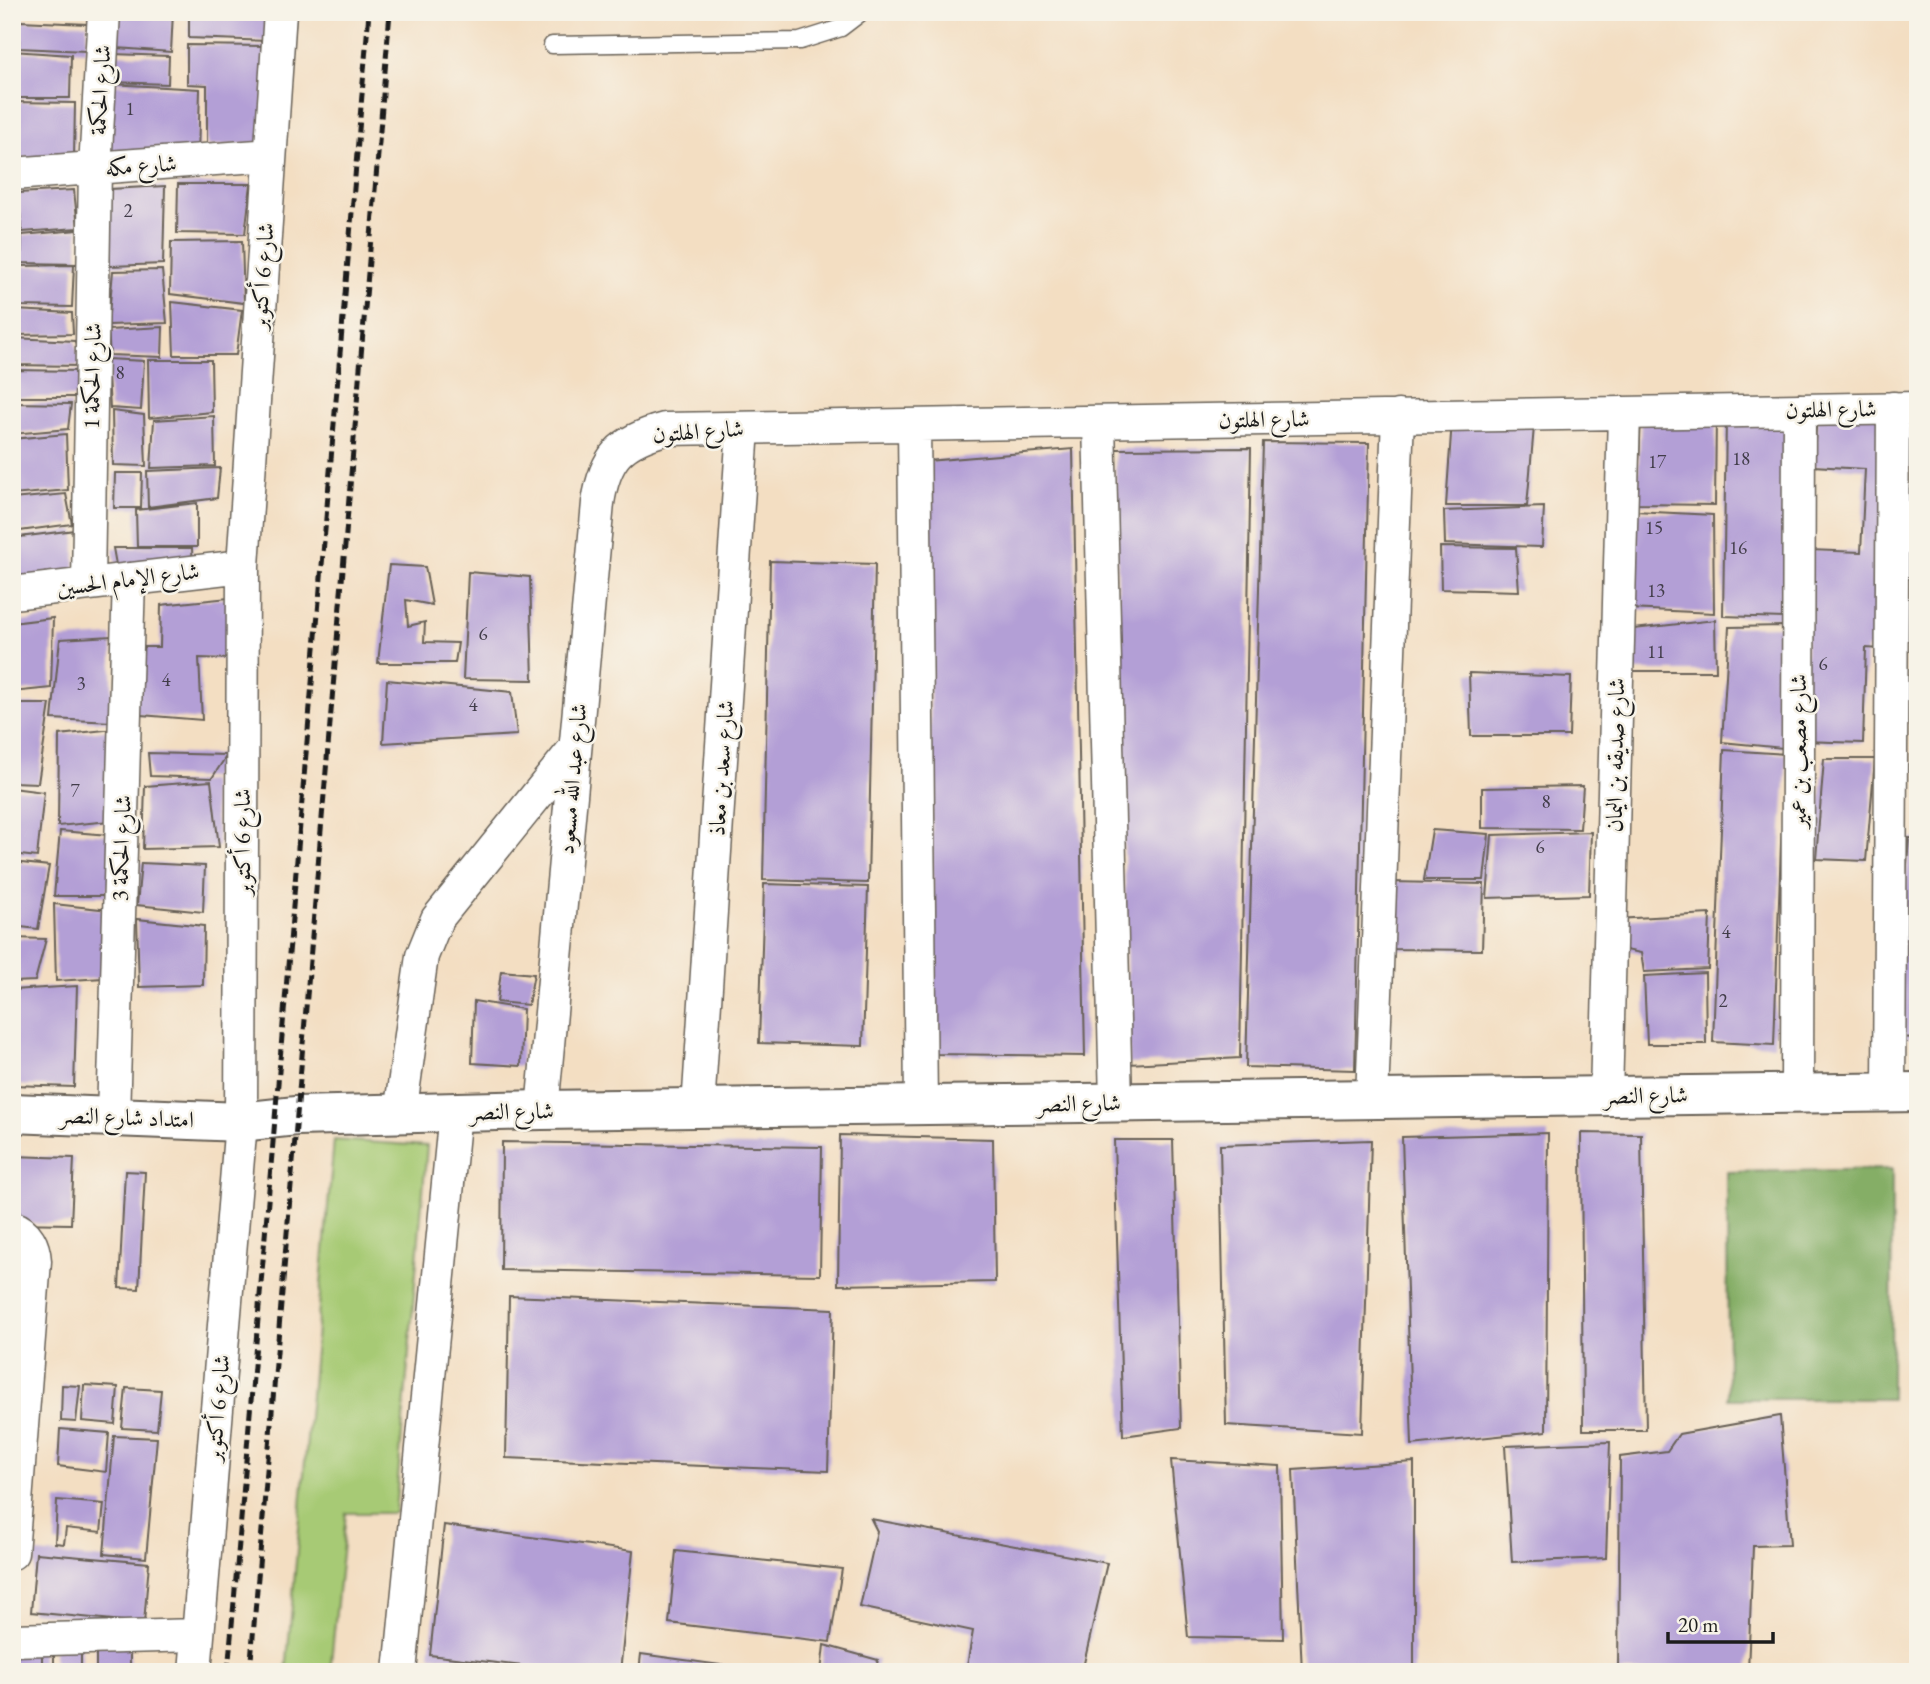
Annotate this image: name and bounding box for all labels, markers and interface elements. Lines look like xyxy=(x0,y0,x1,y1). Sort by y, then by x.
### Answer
street label: شارع الحكمة xyxy=(83,44,122,136)
house number: 1 xyxy=(125,96,135,121)
street label: شارع مكه xyxy=(104,148,178,187)
house number: 2 xyxy=(123,198,133,223)
street label: شارع 6 أكتوبر xyxy=(242,221,286,333)
street label: شارع الحكمة 1 xyxy=(76,323,113,430)
house number: 8 xyxy=(115,360,125,385)
street label: شارع الهلتون xyxy=(1785,393,1877,430)
street label: شارع الهلتون xyxy=(1218,403,1310,440)
street label: شارع الهلتون xyxy=(651,413,745,454)
house number: 18 xyxy=(1732,446,1750,471)
house number: 17 xyxy=(1648,449,1667,474)
house number: 15 xyxy=(1645,515,1663,540)
house number: 16 xyxy=(1729,535,1747,560)
street label: شارع الإمام الحسين xyxy=(55,555,202,608)
house number: 13 xyxy=(1647,578,1665,603)
house number: 6 xyxy=(478,621,488,646)
house number: 11 xyxy=(1647,639,1665,664)
house number: 6 xyxy=(1818,651,1828,676)
house number: 4 xyxy=(161,667,171,692)
house number: 3 xyxy=(76,671,86,696)
street label: شارع مصعب بن عمير xyxy=(1783,674,1818,830)
street label: شارع صديقه بن اليمان xyxy=(1599,677,1636,833)
house number: 4 xyxy=(468,692,478,717)
street label: شارع سعد بن معاذ xyxy=(701,699,746,837)
street label: شارع عبد الله مسعود xyxy=(547,702,599,856)
house number: 7 xyxy=(70,778,80,803)
street label: شارع 6 أكتوبر xyxy=(226,788,262,898)
house number: 8 xyxy=(1541,789,1551,814)
street label: شارع الحكمة 3 xyxy=(104,794,143,902)
house number: 6 xyxy=(1535,834,1545,859)
house number: 4 xyxy=(1721,919,1731,944)
house number: 2 xyxy=(1718,988,1728,1013)
street label: شارع النصر xyxy=(1602,1079,1688,1116)
street label: شارع النصر xyxy=(1035,1087,1121,1124)
street label: شارع النصر xyxy=(468,1095,554,1132)
street label: امتداد شارع النصر xyxy=(57,1100,194,1139)
street label: شارع 6 أكتوبر xyxy=(196,1353,242,1465)
scale bar xyxy=(1668,1600,1772,1644)
text: 20 m xyxy=(1678,1611,1719,1638)

